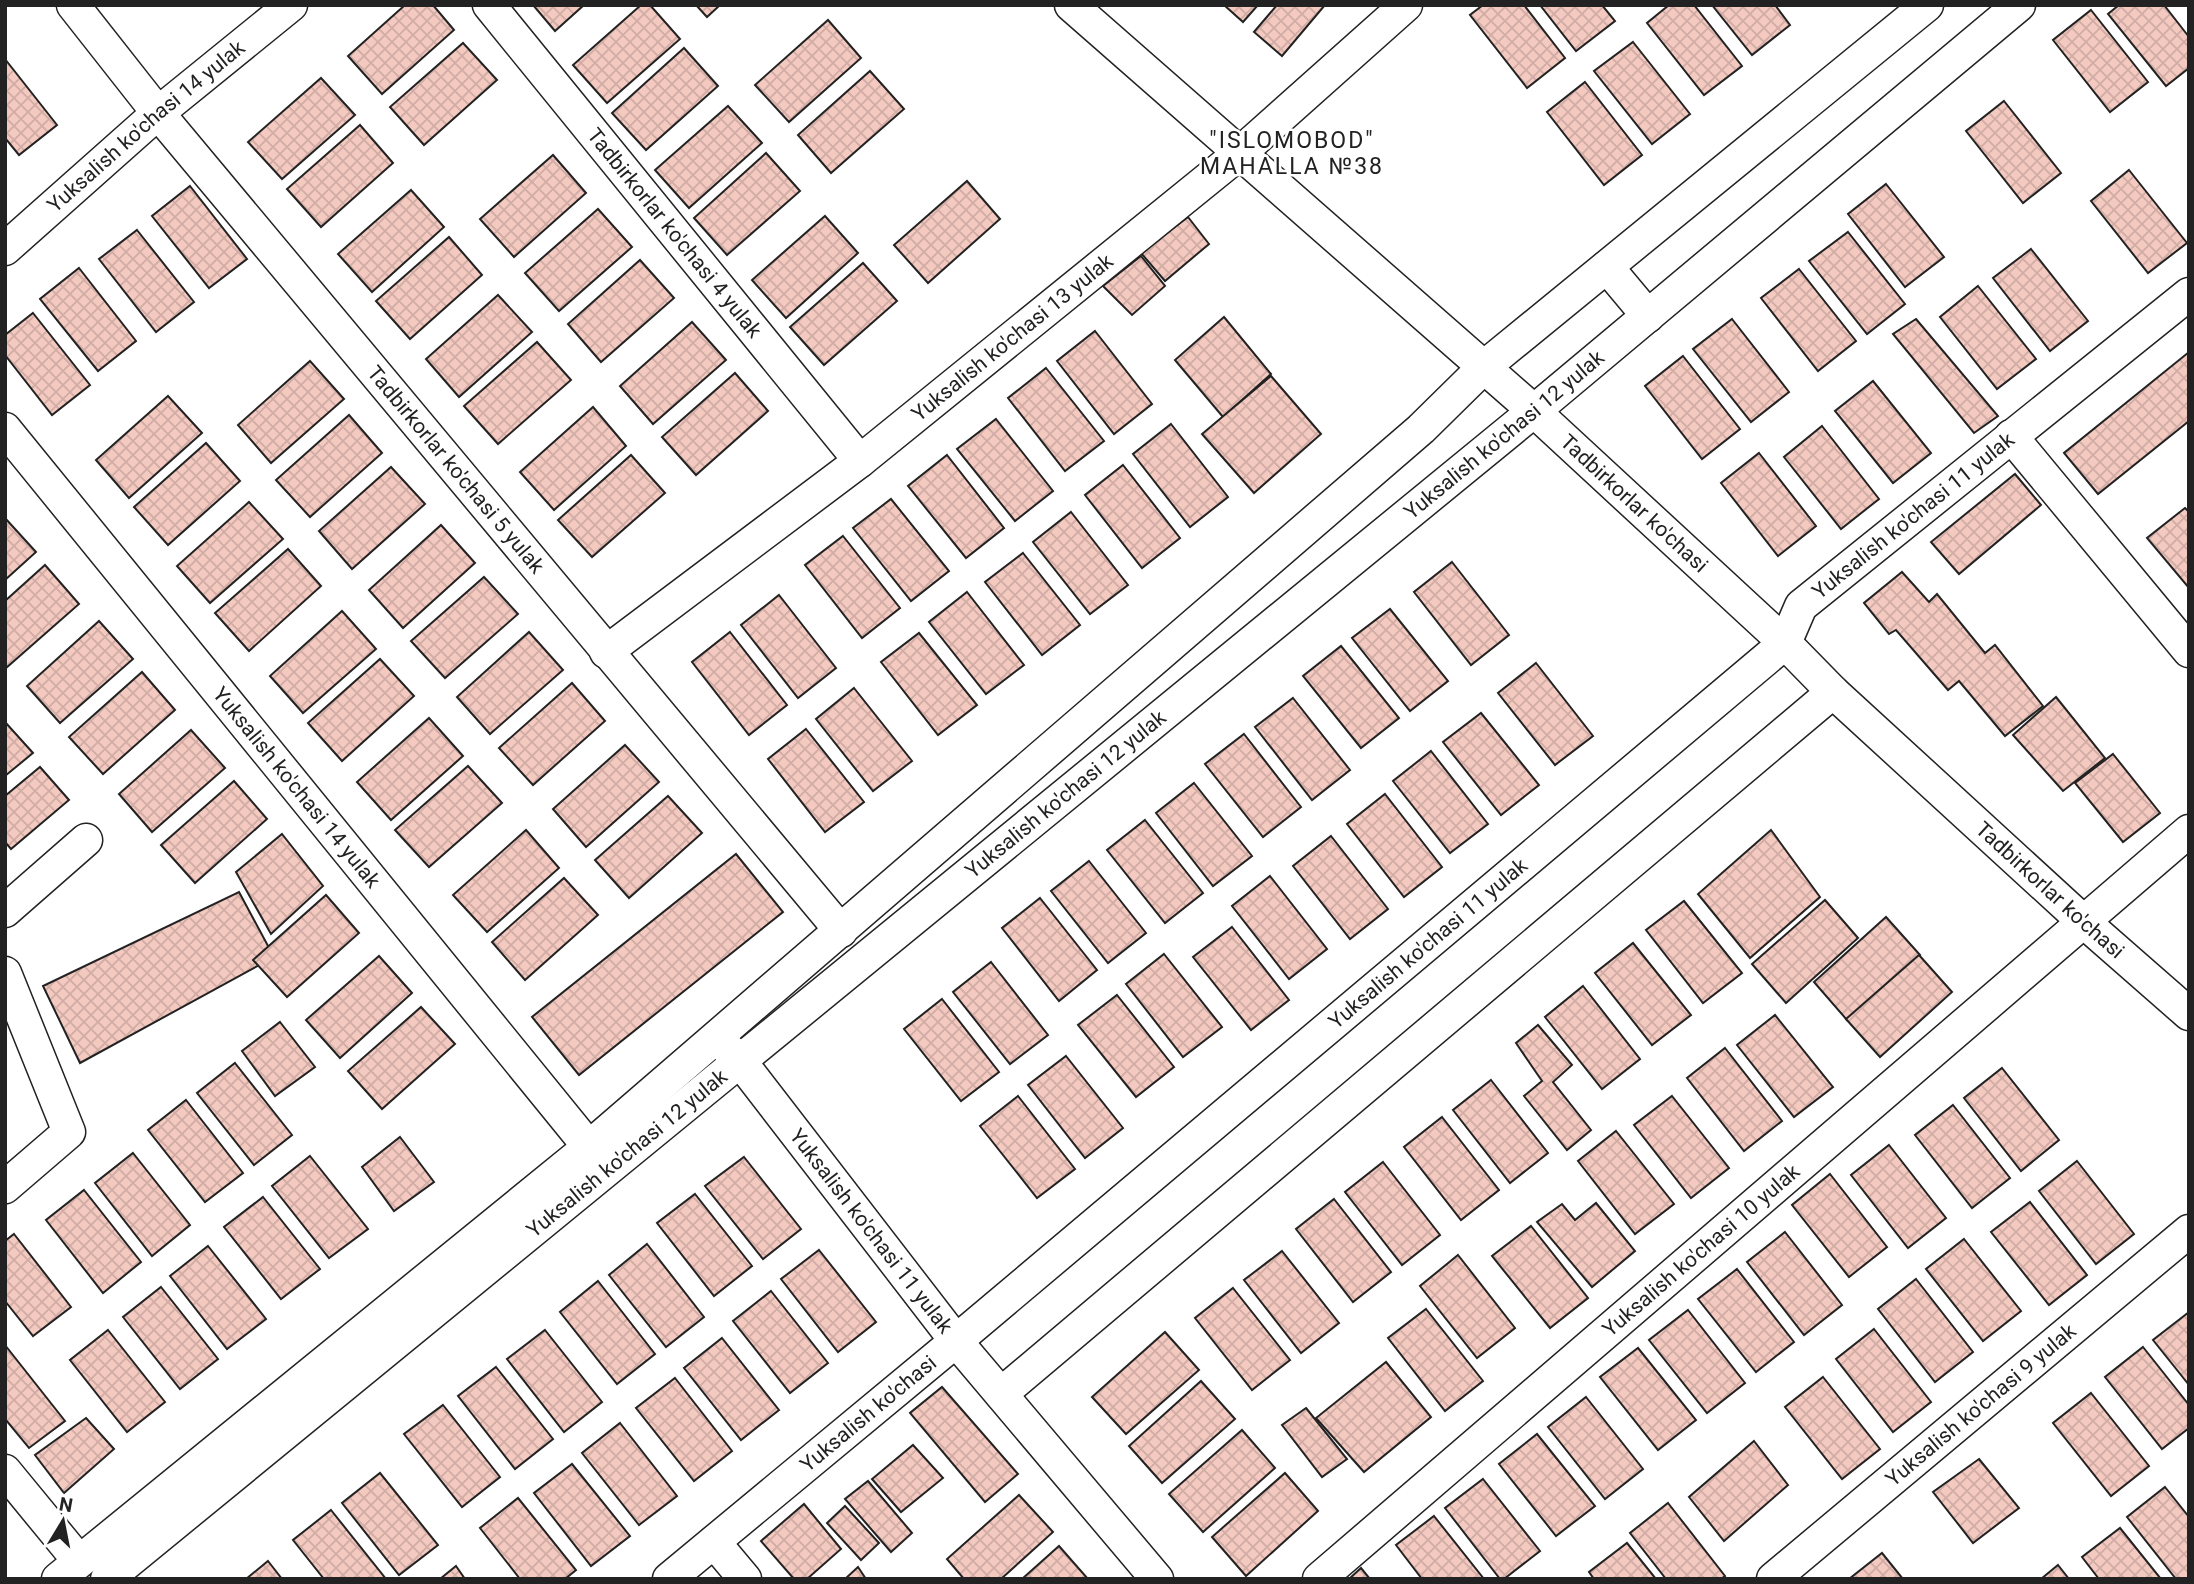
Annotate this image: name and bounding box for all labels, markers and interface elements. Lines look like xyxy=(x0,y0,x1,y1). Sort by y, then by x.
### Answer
street label: Yuksalish ko'chasi 14 yulak xyxy=(43,35,250,217)
street label: Tadbirkorlar ko'chasi 4 yulak xyxy=(582,124,767,343)
district label: "ISLOMOBOD" MAHALLA №38 xyxy=(1200,127,1384,180)
street label: Yuksalish ko'chasi 13 yulak xyxy=(907,249,1118,426)
street label: Yuksalish ko'chasi 12 yulak xyxy=(1400,345,1609,524)
street label: Tadbirkorlar ko'chasi 5 yulak xyxy=(362,361,549,578)
street label: Yuksalish ko'chasi 11 yulak xyxy=(1808,427,2019,604)
street label: Tadbirkorlar ko'chasi xyxy=(1556,430,1713,577)
street label: Yuksalish ko'chasi 14 yulak xyxy=(208,682,385,893)
street label: Yuksalish ko'chasi 12 yulak xyxy=(961,705,1171,883)
street label: Tadbirkorlar ko'chasi xyxy=(1971,817,2129,963)
street label: Yuksalish ko'chasi 11 yulak xyxy=(1324,853,1532,1034)
street label: Yuksalish ko'chasi 12 yulak xyxy=(522,1064,732,1242)
street label: Yuksalish ko'chasi 11 yulak xyxy=(785,1124,958,1338)
street label: Yuksalish ko'chasi 10 yulak xyxy=(1598,1159,1805,1342)
street label: Yuksalish ko'chasi 9 yulak xyxy=(1881,1319,2081,1491)
street label: Yuksalish ko'chasi xyxy=(796,1351,941,1477)
north arrow xyxy=(28,1486,98,1556)
text: N xyxy=(57,1492,74,1517)

